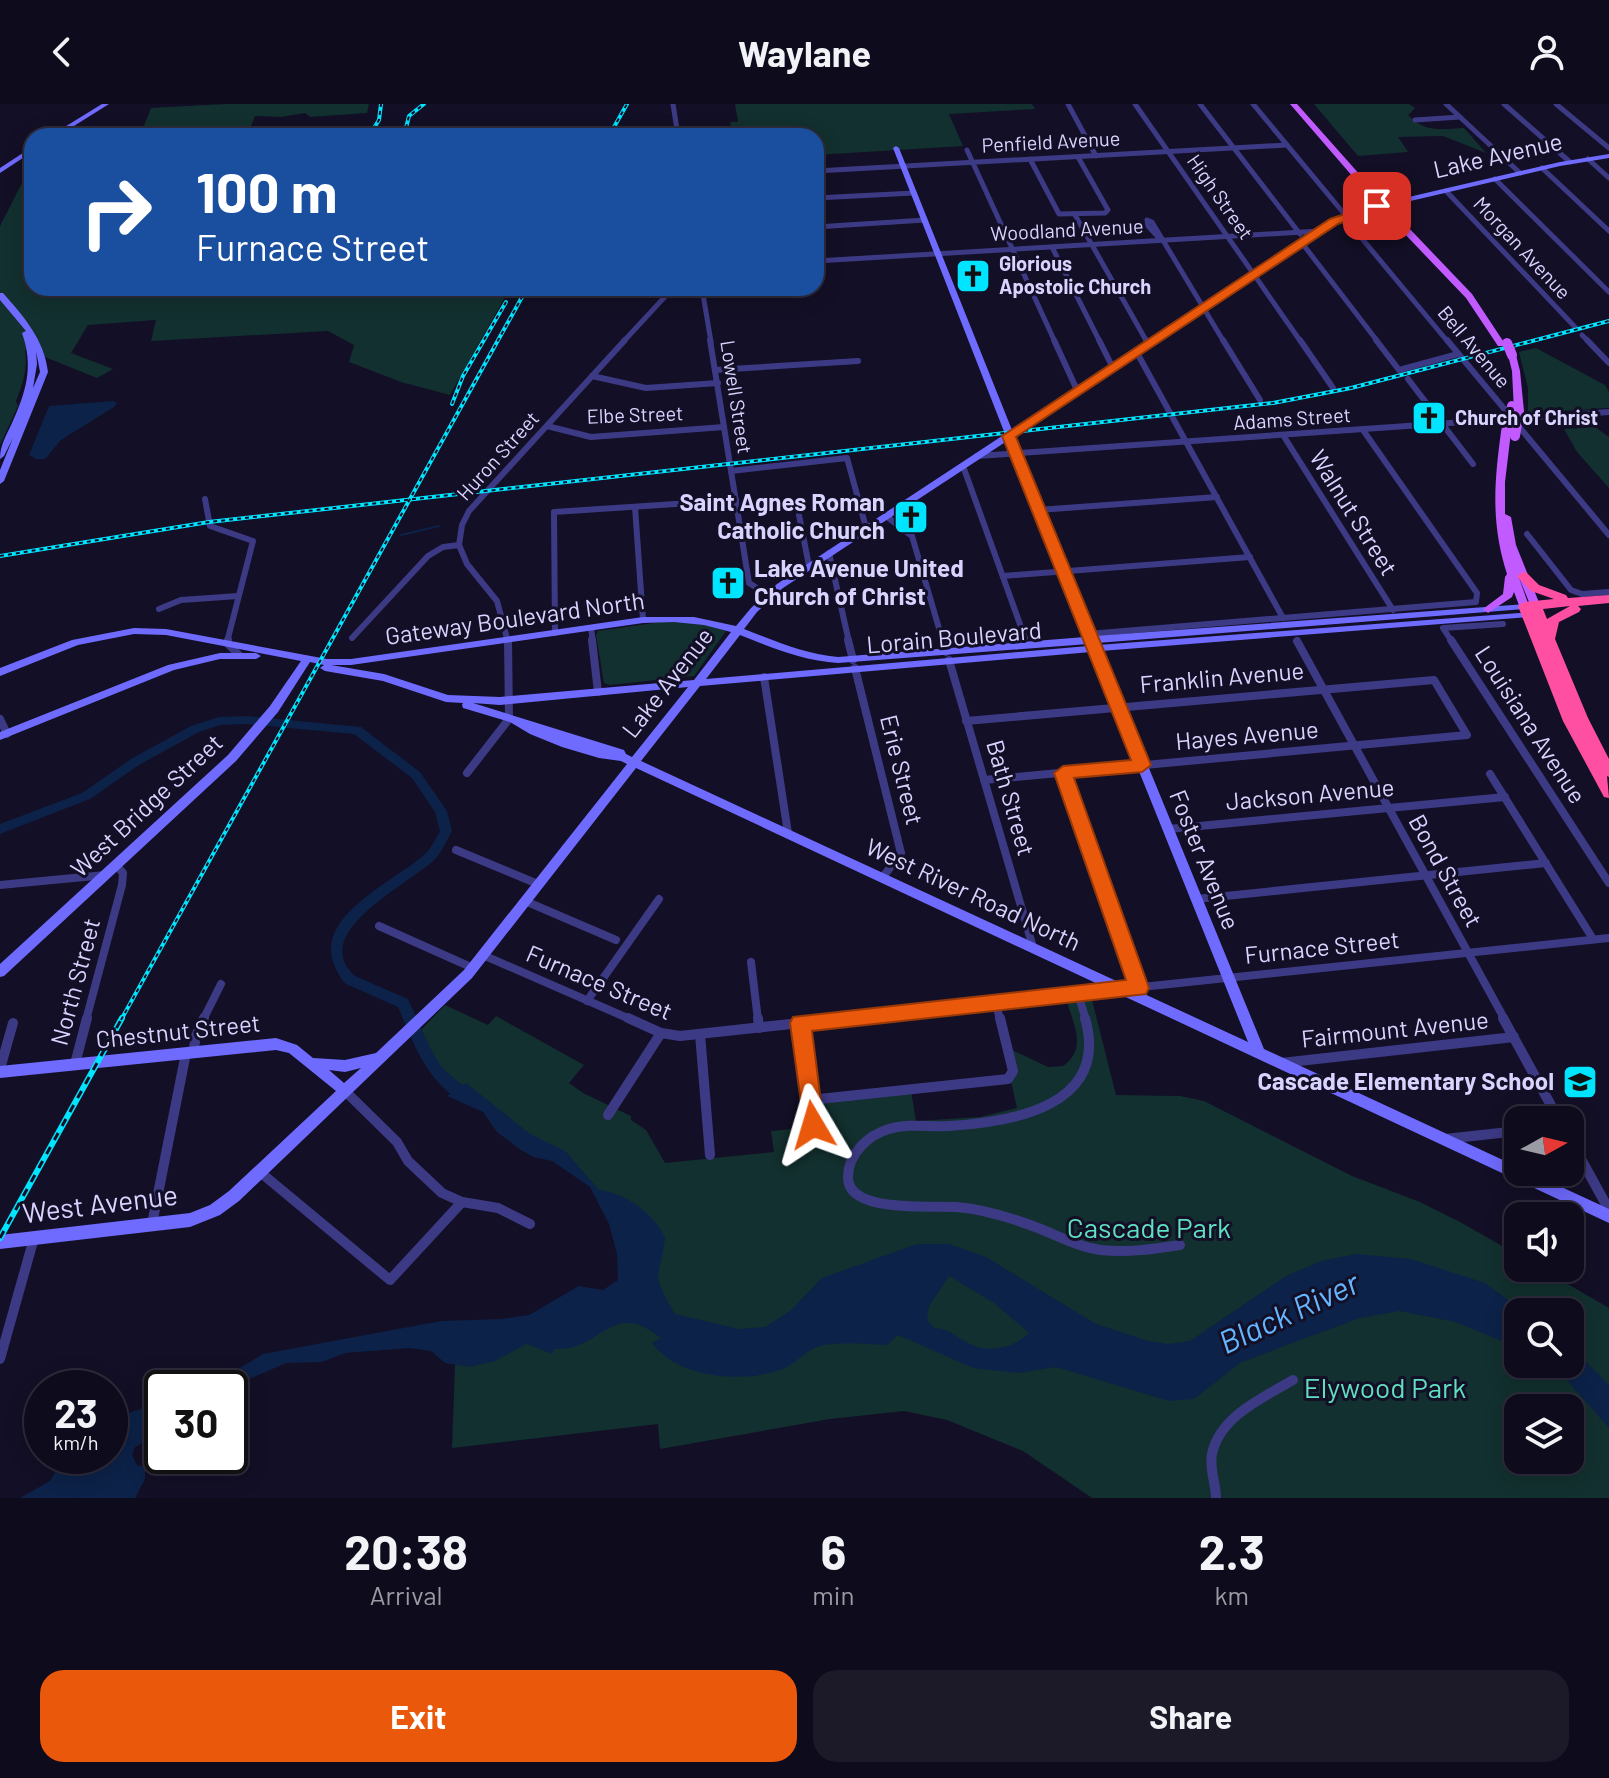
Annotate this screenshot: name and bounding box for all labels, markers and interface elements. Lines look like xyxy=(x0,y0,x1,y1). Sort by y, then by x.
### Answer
icon: back xyxy=(40,30,84,74)
icon: person xyxy=(1525,30,1569,74)
text: Waylane xyxy=(738,31,871,74)
street label: Penfield Avenue xyxy=(981,125,1121,157)
street label: Lake Avenue xyxy=(1430,126,1565,183)
street label: High Street xyxy=(1183,149,1259,244)
text: 100 m xyxy=(196,157,338,224)
icon: right xyxy=(64,160,168,264)
pin xyxy=(1343,172,1411,240)
icon: arrive xyxy=(1355,184,1399,228)
street label: Morgan Avenue xyxy=(1469,191,1576,304)
street label: Woodland Avenue xyxy=(990,213,1144,245)
text: Furnace Street xyxy=(196,225,429,268)
place label: Glorious Apostolic Church xyxy=(999,251,1151,298)
church icon: Glorious Apostolic Church xyxy=(954,257,992,295)
street label: Bell Avenue xyxy=(1433,300,1516,392)
street label: Lowell Street xyxy=(716,338,758,455)
church icon: Church of Christ xyxy=(1410,399,1448,437)
street label: Elbe Street xyxy=(586,400,684,428)
street label: Adams Street xyxy=(1232,402,1352,434)
place label: Church of Christ xyxy=(1455,405,1598,429)
street label: Huron Street xyxy=(451,406,543,505)
street label: Walnut Street xyxy=(1304,444,1404,580)
place label: Saint Agnes Roman Catholic Church xyxy=(679,487,885,544)
church icon: Saint Agnes Roman Catholic Church xyxy=(892,498,930,536)
place label: Lake Avenue United Church of Christ xyxy=(754,553,964,610)
church icon: Lake Avenue United Church of Christ xyxy=(709,564,747,602)
street label: Gateway Boulevard North xyxy=(383,585,646,650)
street label: Lorain Boulevard xyxy=(865,614,1043,659)
street label: Lake Avenue xyxy=(615,621,719,743)
street label: Louisiana Avenue xyxy=(1470,640,1593,808)
street label: Franklin Avenue xyxy=(1138,655,1305,698)
street label: Erie Street xyxy=(875,712,930,828)
street label: Hayes Avenue xyxy=(1174,714,1320,755)
street label: West Bridge Street xyxy=(64,727,228,883)
street label: Bath Street xyxy=(981,736,1042,859)
street label: Jackson Avenue xyxy=(1224,772,1395,815)
street label: Foster Avenue xyxy=(1164,785,1247,934)
street label: Bond Street xyxy=(1403,809,1489,932)
street label: West River Road North xyxy=(862,831,1086,956)
street label: North Street xyxy=(44,915,105,1048)
street label: Furnace Street xyxy=(1243,924,1401,969)
street label: Furnace Street xyxy=(522,938,677,1025)
street label: Fairmount Avenue xyxy=(1300,1004,1490,1053)
street label: Chestnut Street xyxy=(94,1007,261,1054)
school or university icon: Cascade Elementary School xyxy=(1561,1063,1599,1101)
place label: Cascade Elementary School xyxy=(1258,1066,1554,1095)
position arrow xyxy=(771,1083,855,1167)
north arrow xyxy=(1504,1106,1584,1186)
map controls xyxy=(1504,1106,1584,1474)
street label: West Avenue xyxy=(20,1177,179,1229)
button: sound xyxy=(1504,1202,1584,1282)
park label: Cascade Park xyxy=(1067,1210,1231,1244)
water label: Black River xyxy=(1212,1261,1366,1360)
button: search xyxy=(1504,1298,1584,1378)
speed limit sign: 30 xyxy=(144,1370,248,1474)
park label: Elywood Park xyxy=(1304,1370,1466,1404)
text: 23 xyxy=(54,1388,98,1436)
button: layers xyxy=(1504,1394,1584,1474)
text: km/h xyxy=(53,1430,99,1454)
text: 20:38 xyxy=(344,1522,468,1580)
text: 6 xyxy=(821,1522,846,1580)
text: 2.3 xyxy=(1199,1522,1265,1580)
text: Arrival xyxy=(370,1579,443,1610)
text: min xyxy=(812,1579,854,1610)
text: km xyxy=(1214,1579,1249,1610)
button: Exit xyxy=(40,1670,797,1762)
button: Share xyxy=(813,1670,1569,1762)

